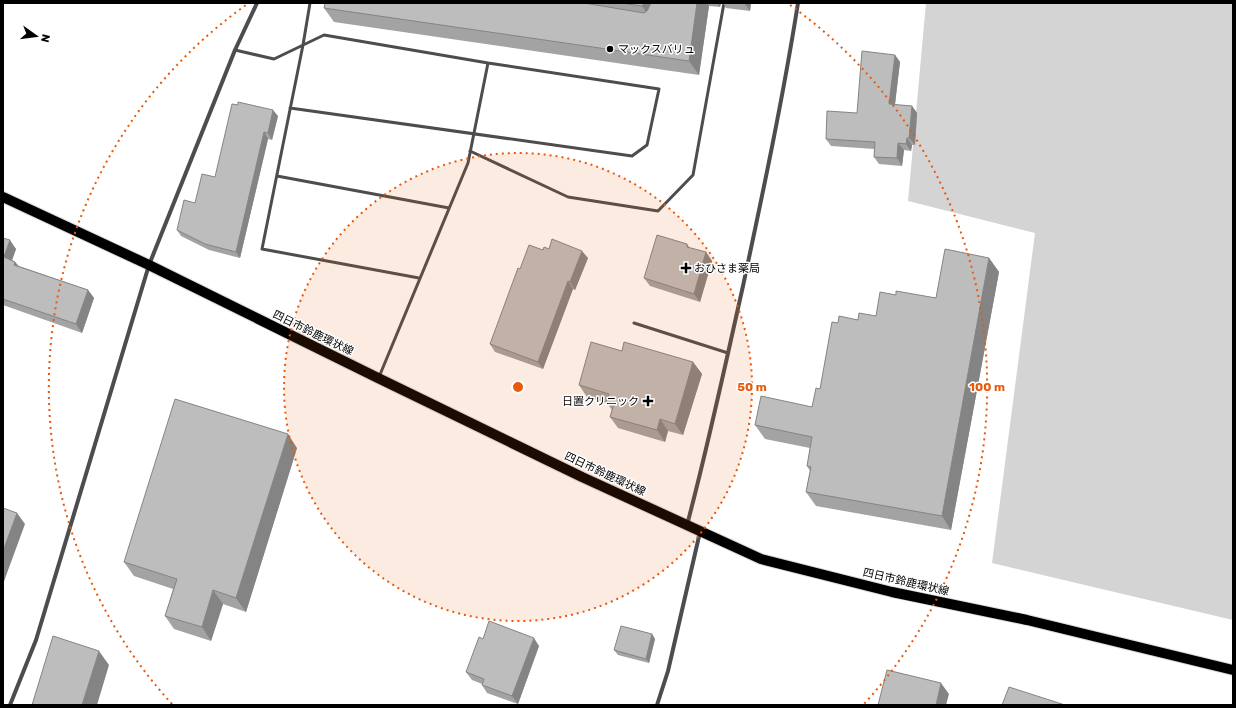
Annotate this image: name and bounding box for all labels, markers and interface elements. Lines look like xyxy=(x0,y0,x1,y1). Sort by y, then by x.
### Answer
north arrow xyxy=(16,16,56,56)
text: N xyxy=(38,33,52,44)
place label: マックスバリュ xyxy=(618,43,695,56)
marker: マックスバリュ xyxy=(605,44,615,54)
place label: おひさま薬局 xyxy=(694,262,760,275)
marker: おひさま薬局 xyxy=(681,263,691,273)
street label: 四日市鈴鹿環状線 xyxy=(271,308,355,358)
centre of rings xyxy=(511,380,525,394)
text: 50 m xyxy=(737,380,767,394)
text: 100 m xyxy=(969,380,1005,394)
place label: 日置クリニック xyxy=(562,395,639,408)
marker: 日置クリニック xyxy=(642,395,654,407)
street label: 四日市鈴鹿環状線 xyxy=(562,450,648,498)
street label: 四日市鈴鹿環状線 xyxy=(862,566,950,598)

